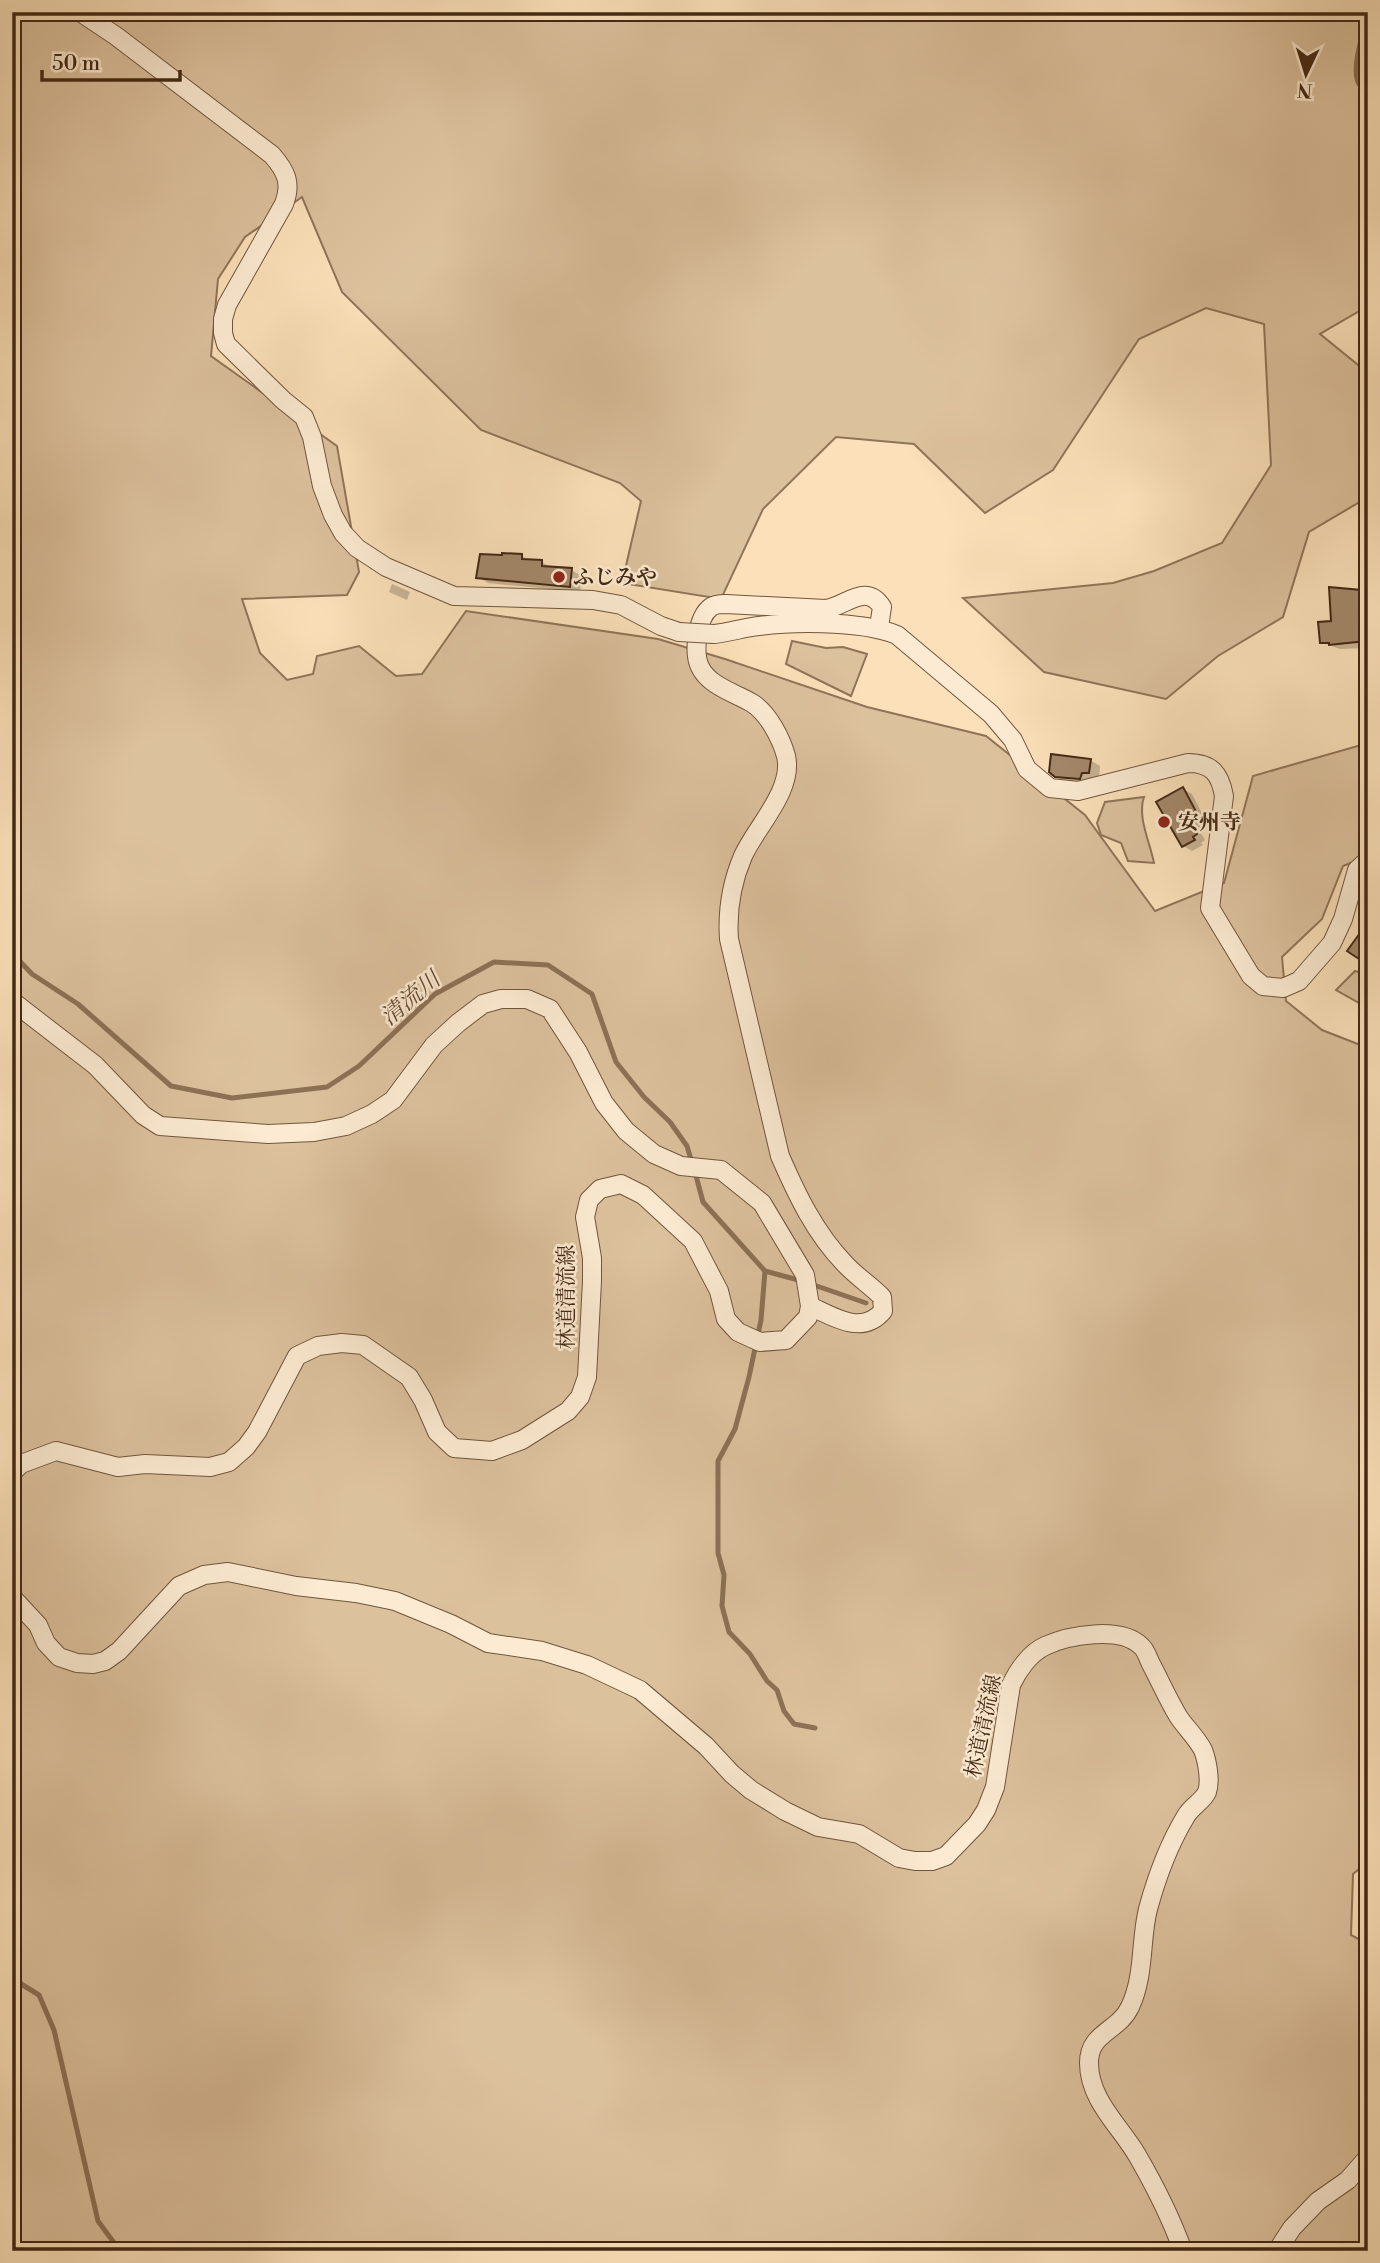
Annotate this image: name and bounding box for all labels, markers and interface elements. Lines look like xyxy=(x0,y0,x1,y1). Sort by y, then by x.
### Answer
scale bar xyxy=(42,38,180,82)
north arrow xyxy=(1272,38,1342,108)
text: 50 m xyxy=(52,51,100,77)
text: N xyxy=(1297,77,1313,102)
place label: ふじみや xyxy=(573,565,657,591)
marker: ふじみや xyxy=(551,569,567,585)
place label: 安州寺 xyxy=(1178,810,1241,836)
marker: 安州寺 xyxy=(1156,814,1172,830)
water label: 清流川 xyxy=(375,964,448,1032)
street label: 林道清流線 xyxy=(554,1245,580,1350)
street label: 林道清流線 xyxy=(960,1672,1008,1780)

